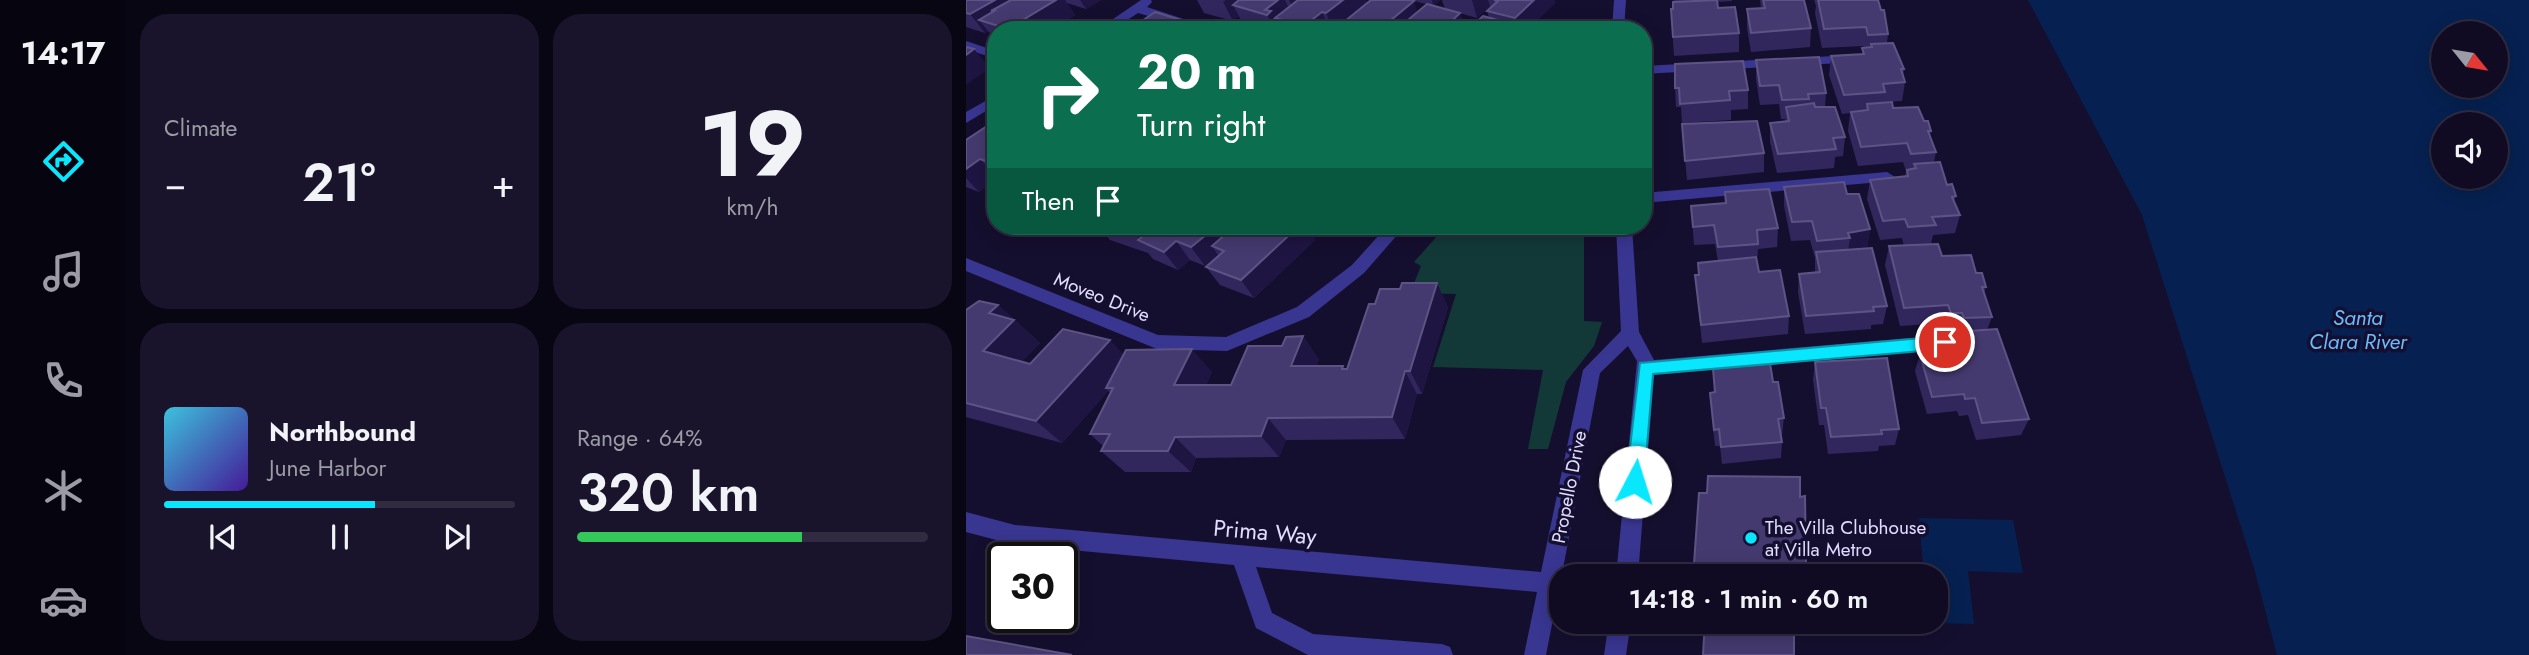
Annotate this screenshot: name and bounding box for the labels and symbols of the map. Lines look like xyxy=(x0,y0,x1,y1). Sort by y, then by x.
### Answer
north arrow xyxy=(2431,21,2508,98)
street label: Moveo Drive xyxy=(1050,265,1154,329)
water label: Santa Clara River xyxy=(2309,303,2408,357)
pin xyxy=(1915,312,1975,372)
street label: Propello Drive xyxy=(1545,428,1593,546)
position arrow xyxy=(1598,445,1672,519)
street label: Prima Way xyxy=(1212,511,1319,554)
place label: The Villa Clubhouse at Villa Metro xyxy=(1765,514,1927,563)
marker: The Villa Clubhouse at Villa Metro xyxy=(1743,530,1759,546)
speed limit sign: 30 xyxy=(987,542,1078,633)

